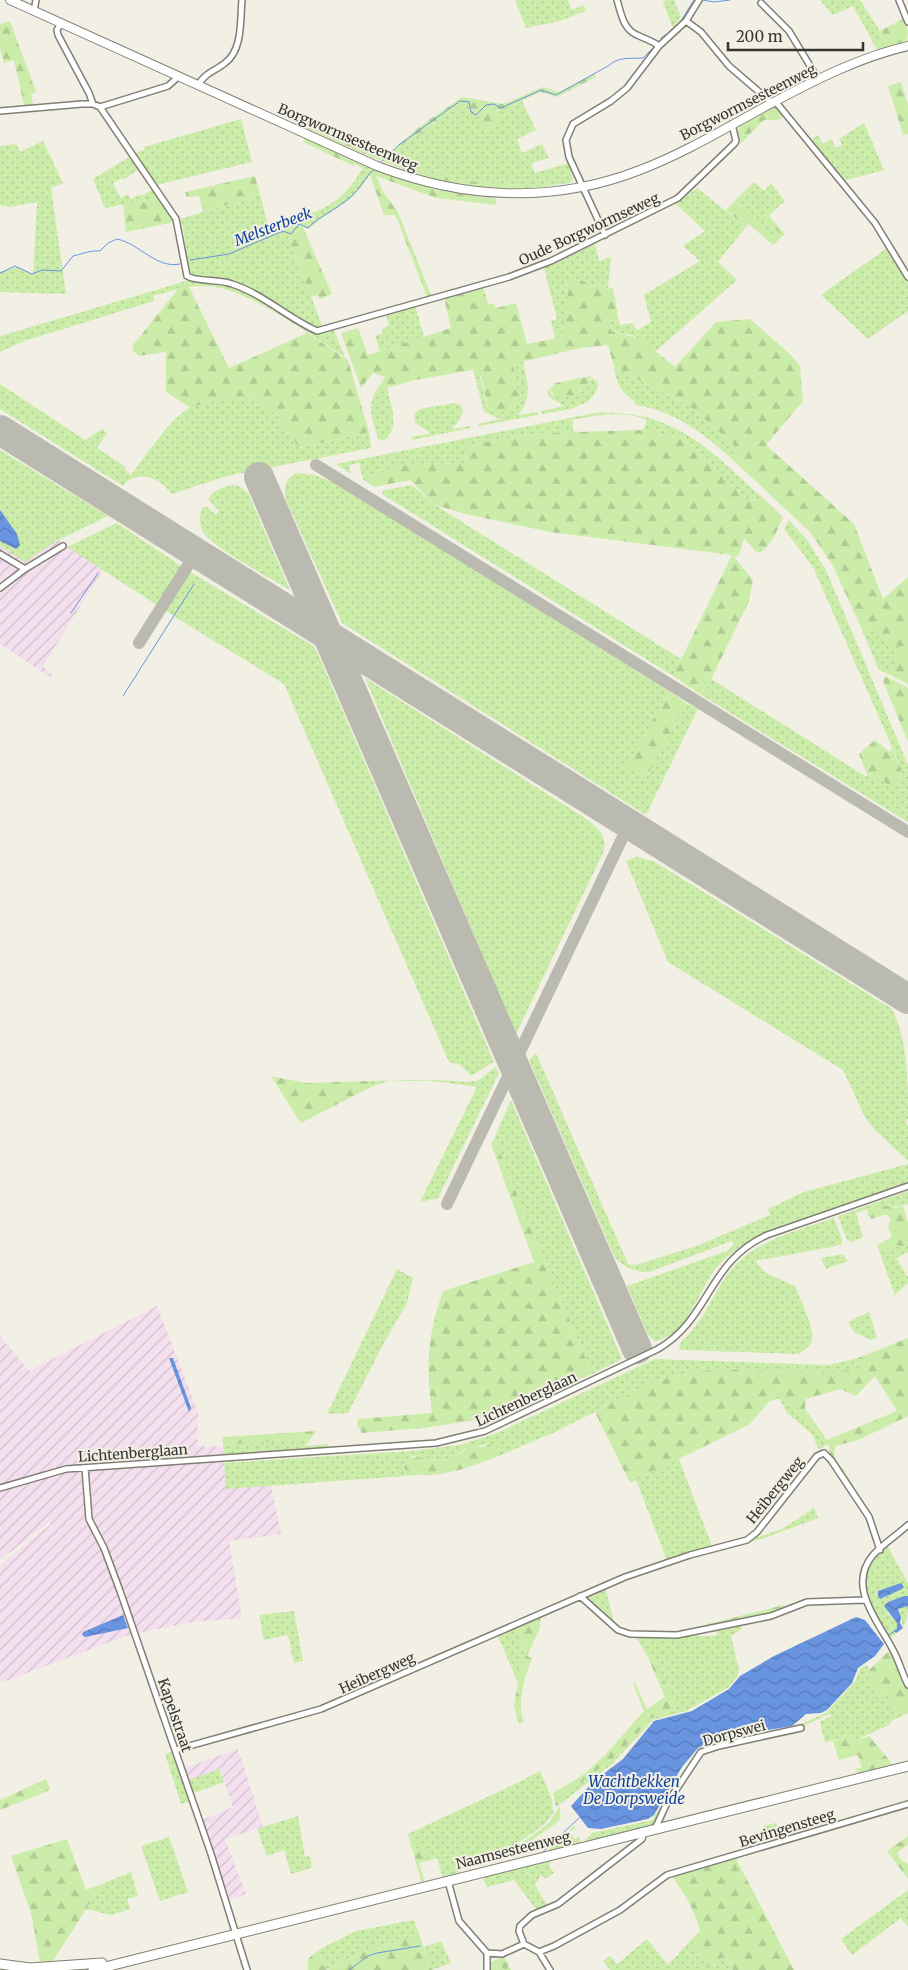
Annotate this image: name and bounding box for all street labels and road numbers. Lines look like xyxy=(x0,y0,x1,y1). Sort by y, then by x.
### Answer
street label: Borgwormsesteenweg xyxy=(677,60,820,144)
street label: Borgwormsesteenweg xyxy=(275,99,421,175)
street label: Oude Borgwormseweg xyxy=(516,188,663,269)
street label: Lichtenberglaan xyxy=(472,1368,580,1430)
street label: Lichtenberglaan xyxy=(78,1440,188,1466)
street label: Heibergweg xyxy=(742,1452,808,1527)
street label: Heibergweg xyxy=(336,1648,418,1698)
street label: Kapelstraat xyxy=(154,1676,196,1755)
street label: Dorpswei xyxy=(701,1716,768,1750)
street label: Bevingensteeg xyxy=(737,1805,838,1851)
street label: Naamsesteenweg xyxy=(454,1827,573,1873)

